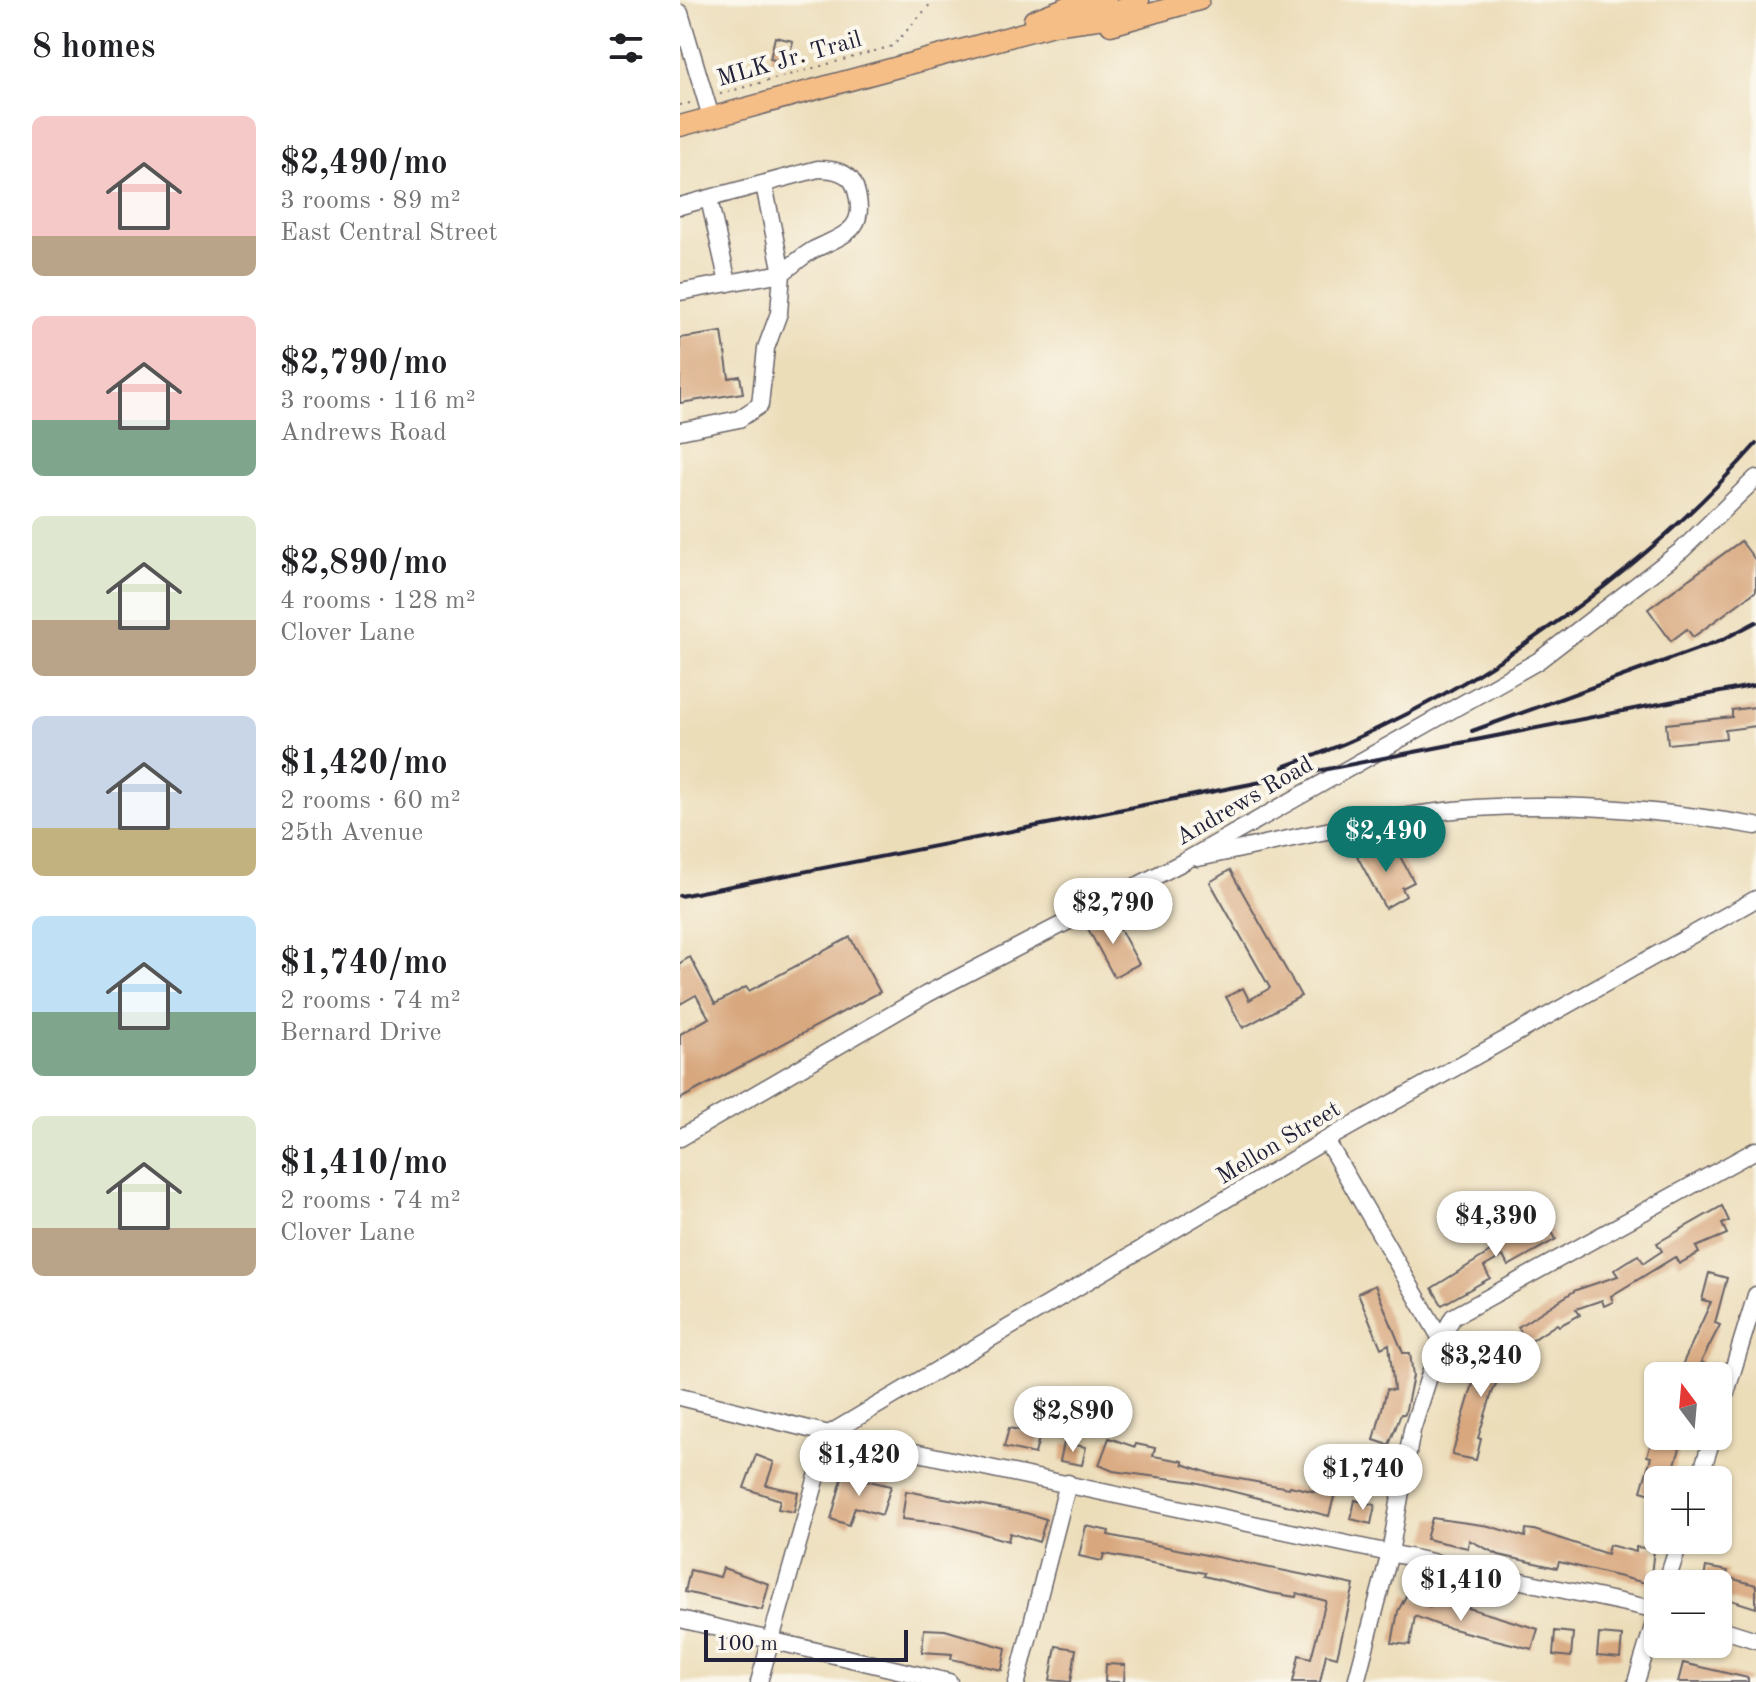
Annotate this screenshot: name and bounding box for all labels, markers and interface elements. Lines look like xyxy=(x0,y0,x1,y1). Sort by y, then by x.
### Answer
icon: filters xyxy=(604,26,648,70)
street label: MLK Jr. Trail xyxy=(715,28,865,92)
text: 8 homes xyxy=(32,31,155,65)
text: $2,490/mo xyxy=(280,147,448,181)
icon: home xyxy=(96,148,192,244)
text: 3 rooms · 89 m² xyxy=(280,188,461,214)
text: East Central Street xyxy=(280,220,498,246)
text: $2,790/mo xyxy=(280,347,448,381)
icon: home xyxy=(96,348,192,444)
text: 3 rooms · 116 m² xyxy=(280,388,476,414)
text: Andrews Road xyxy=(280,420,447,446)
text: $2,890/mo xyxy=(280,547,448,581)
icon: home xyxy=(96,548,192,644)
text: 4 rooms · 128 m² xyxy=(280,588,476,614)
text: Clover Lane xyxy=(280,620,415,646)
text: $1,420/mo xyxy=(280,747,448,781)
icon: home xyxy=(96,748,192,844)
street label: Andrews Road xyxy=(1172,753,1318,851)
text: 2 rooms · 60 m² xyxy=(280,788,461,814)
pin: $2,490 xyxy=(1321,806,1451,874)
text: $2,490 xyxy=(1345,819,1427,845)
text: 25th Avenue xyxy=(280,820,423,846)
pin: $2,790 xyxy=(1048,878,1178,946)
text: $2,790 xyxy=(1072,891,1154,917)
text: $1,740/mo xyxy=(280,947,448,981)
icon: home xyxy=(96,948,192,1044)
text: 2 rooms · 74 m² xyxy=(280,988,461,1014)
text: Bernard Drive xyxy=(280,1020,441,1046)
street label: Mellon Street xyxy=(1213,1098,1345,1190)
text: $1,410/mo xyxy=(280,1147,448,1181)
icon: home xyxy=(96,1148,192,1244)
text: 2 rooms · 74 m² xyxy=(280,1188,461,1214)
pin: $4,390 xyxy=(1431,1191,1561,1259)
text: $4,390 xyxy=(1455,1204,1537,1230)
text: Clover Lane xyxy=(280,1220,415,1246)
pin: $3,240 xyxy=(1416,1331,1546,1399)
text: $3,240 xyxy=(1440,1344,1522,1370)
north arrow xyxy=(1644,1362,1732,1450)
map controls xyxy=(1644,1362,1732,1658)
pin: $2,890 xyxy=(1008,1386,1138,1454)
text: $2,890 xyxy=(1032,1399,1114,1425)
pin: $1,420 xyxy=(794,1430,924,1498)
text: $1,420 xyxy=(818,1443,900,1469)
pin: $1,740 xyxy=(1298,1444,1428,1512)
text: $1,740 xyxy=(1322,1457,1404,1483)
button: + xyxy=(1644,1466,1732,1554)
pin: $1,410 xyxy=(1396,1555,1526,1623)
text: $1,410 xyxy=(1420,1568,1502,1594)
button: − xyxy=(1644,1570,1732,1658)
scale bar xyxy=(704,1626,908,1662)
text: 100 m xyxy=(716,1633,778,1655)

